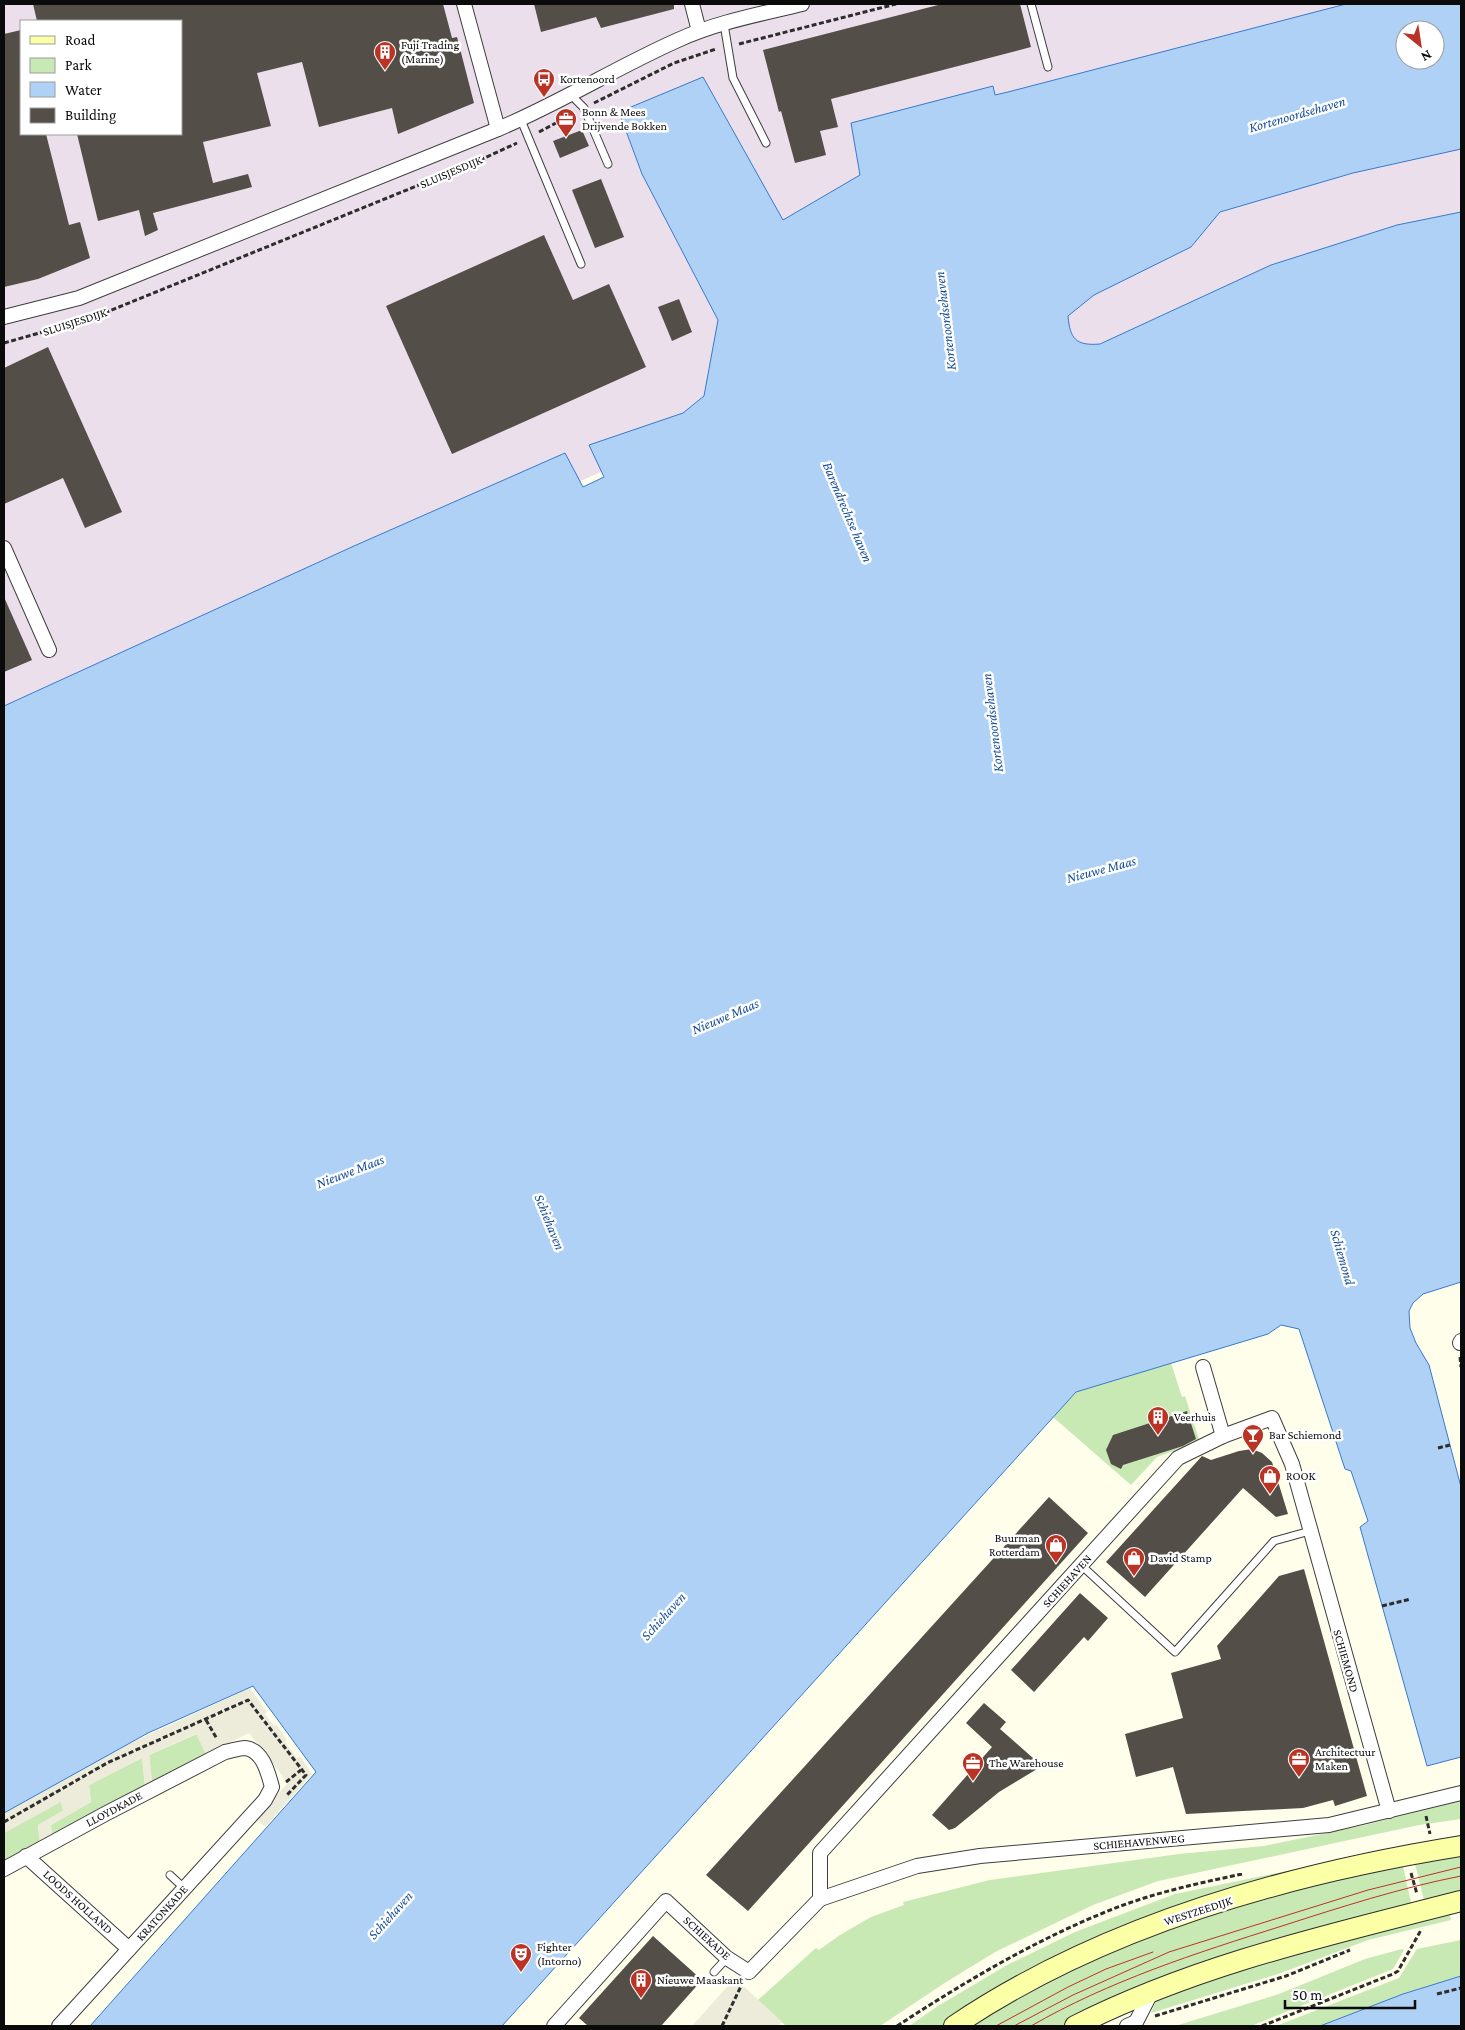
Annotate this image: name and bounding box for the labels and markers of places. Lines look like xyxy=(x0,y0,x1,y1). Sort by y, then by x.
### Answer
place label: Fuji Trading (Marine) xyxy=(401,38,459,66)
building icon: Fuji Trading (Marine) xyxy=(373,40,397,71)
bus stop icon: Kortenoord xyxy=(532,67,556,98)
place label: Kortenoord xyxy=(560,72,615,86)
place label: Bonn & Mees Drijvende Bokken xyxy=(582,105,668,133)
office icon: Bonn & Mees Drijvende Bokken xyxy=(554,107,578,138)
building icon: Veerhuis xyxy=(1146,1405,1170,1436)
place label: Veerhuis xyxy=(1174,1410,1216,1424)
bar icon: Bar Schiemond xyxy=(1241,1423,1265,1454)
place label: Bar Schiemond xyxy=(1269,1428,1342,1442)
shop icon: ROOK xyxy=(1258,1464,1282,1495)
place label: ROOK xyxy=(1286,1469,1316,1483)
place label: Buurman Rotterdam xyxy=(989,1531,1041,1559)
shop icon: Buurman Rotterdam xyxy=(1044,1533,1068,1564)
shop icon: David Stamp xyxy=(1122,1546,1146,1577)
place label: David Stamp xyxy=(1150,1551,1212,1565)
place label: Architectuur Maken xyxy=(1315,1745,1376,1773)
office icon: Architectuur Maken xyxy=(1287,1747,1311,1778)
office icon: The Warehouse xyxy=(961,1751,985,1782)
place label: The Warehouse xyxy=(989,1756,1064,1770)
place label: Fighter (Intorno) xyxy=(537,1940,582,1968)
theatre icon: Fighter (Intorno) xyxy=(509,1942,533,1973)
building icon: Nieuwe Maaskant xyxy=(629,1968,653,1999)
place label: Nieuwe Maaskant xyxy=(657,1973,744,1987)

